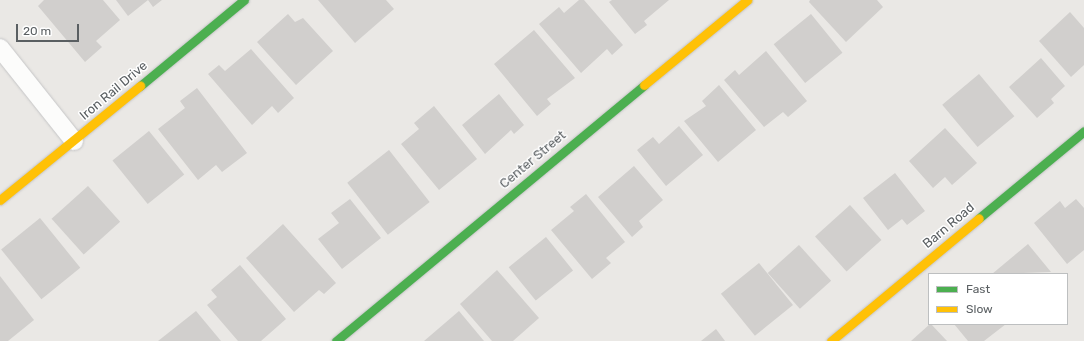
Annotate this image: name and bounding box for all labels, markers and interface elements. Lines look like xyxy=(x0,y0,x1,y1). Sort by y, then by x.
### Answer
scale bar xyxy=(18,16,81,42)
text: 20 m xyxy=(23,24,51,38)
street label: Iron Rail Drive xyxy=(77,58,151,124)
street label: Center Street xyxy=(497,128,569,192)
street label: Barn Road xyxy=(920,200,978,252)
legend xyxy=(928,273,1068,325)
text: Fast xyxy=(966,282,990,296)
text: Slow xyxy=(966,302,993,316)

